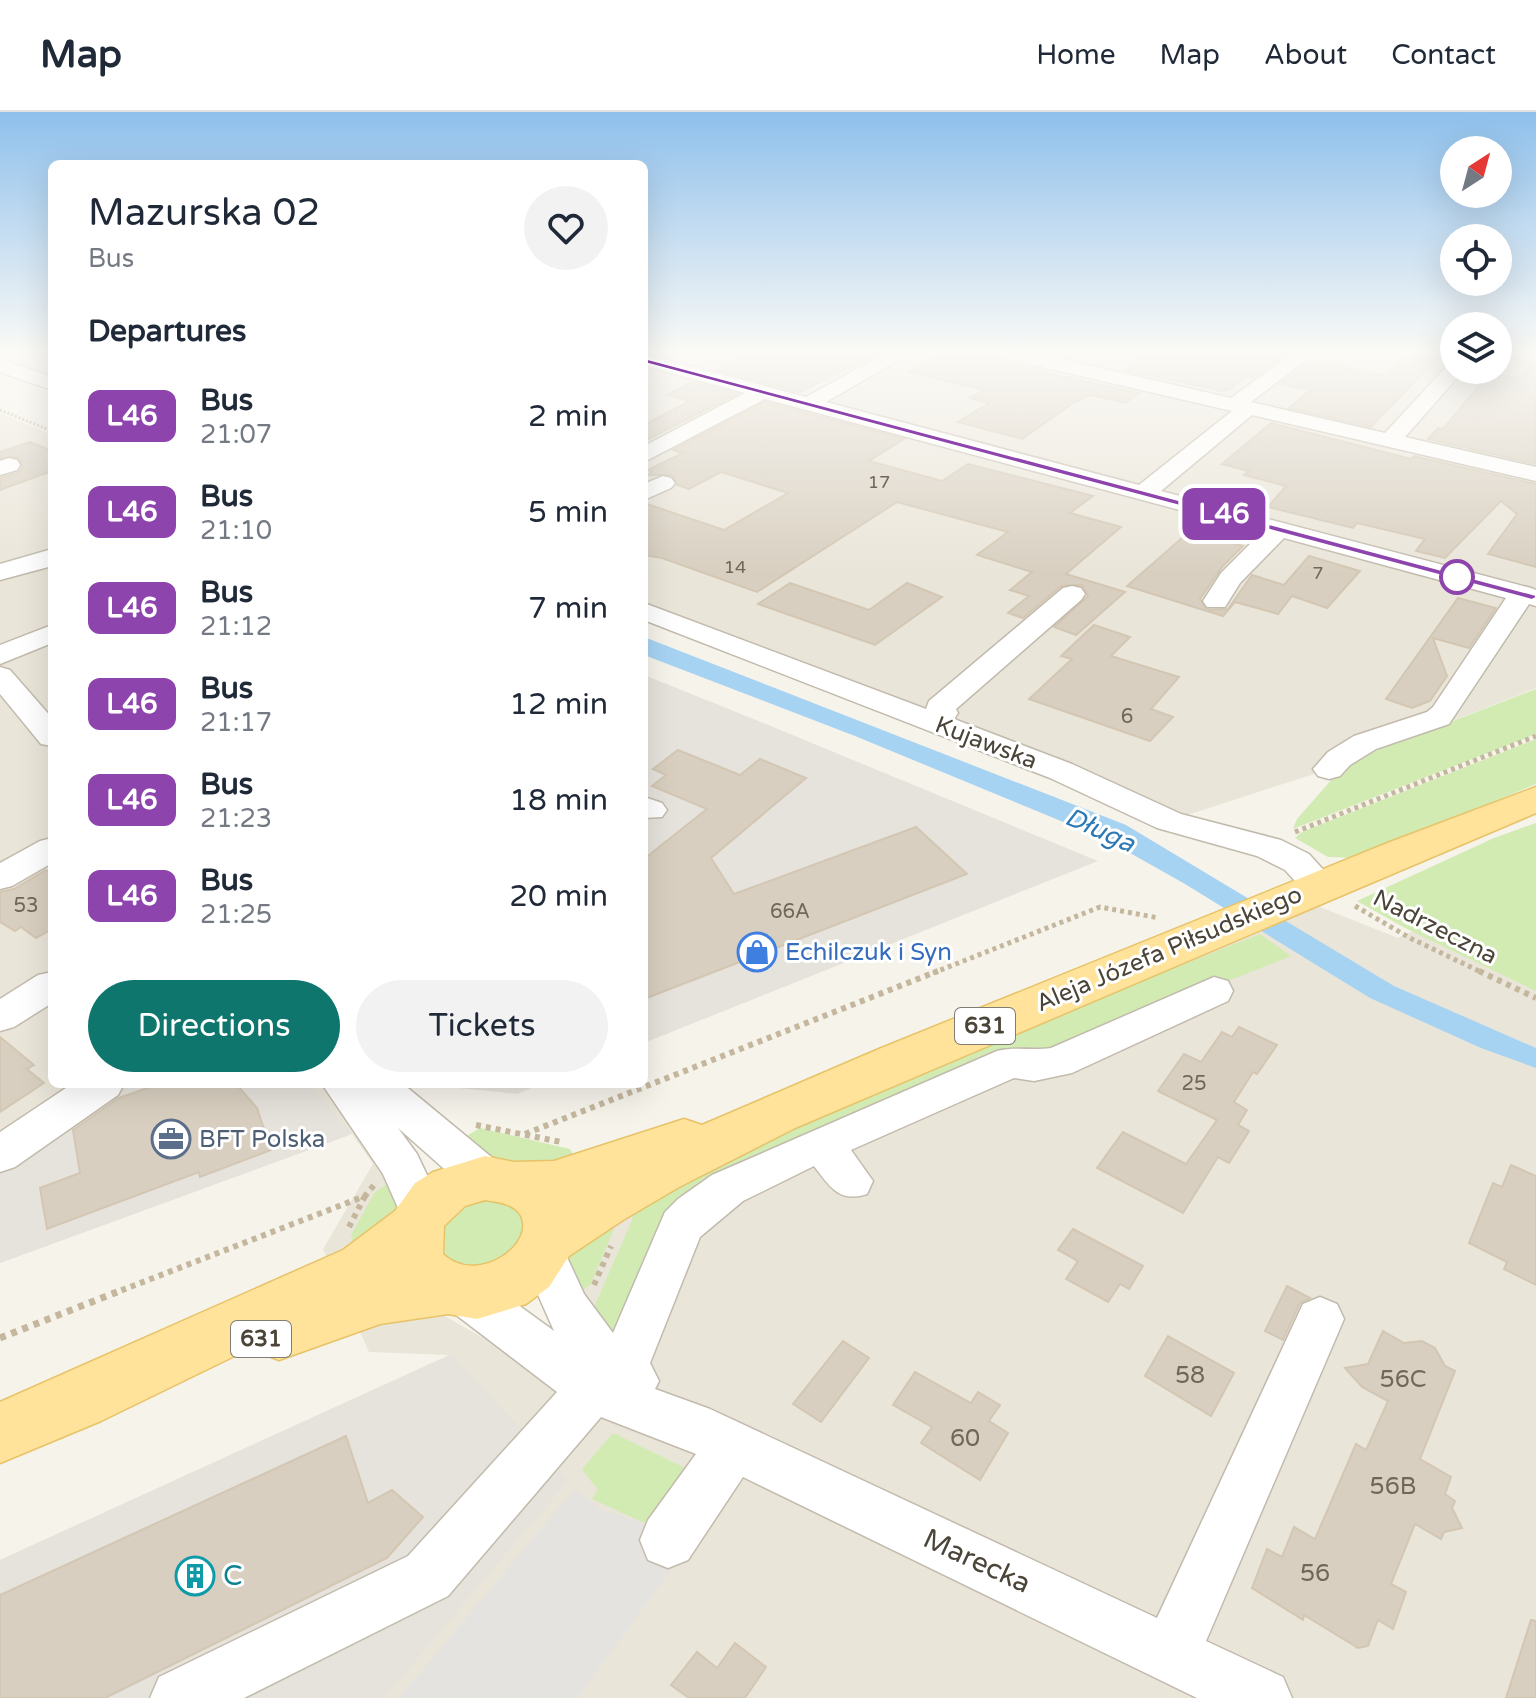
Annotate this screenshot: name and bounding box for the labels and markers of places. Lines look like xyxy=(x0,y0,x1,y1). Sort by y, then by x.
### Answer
unlabelled marker xyxy=(1440,560,1474,594)
shop icon: Echilczuk i Syn xyxy=(736,931,778,973)
place label: Echilczuk i Syn xyxy=(785,938,952,967)
office icon: BFT Polska xyxy=(150,1118,192,1160)
place label: BFT Polska xyxy=(199,1125,325,1154)
building icon: C xyxy=(174,1555,216,1597)
place label: C xyxy=(223,1559,242,1593)

